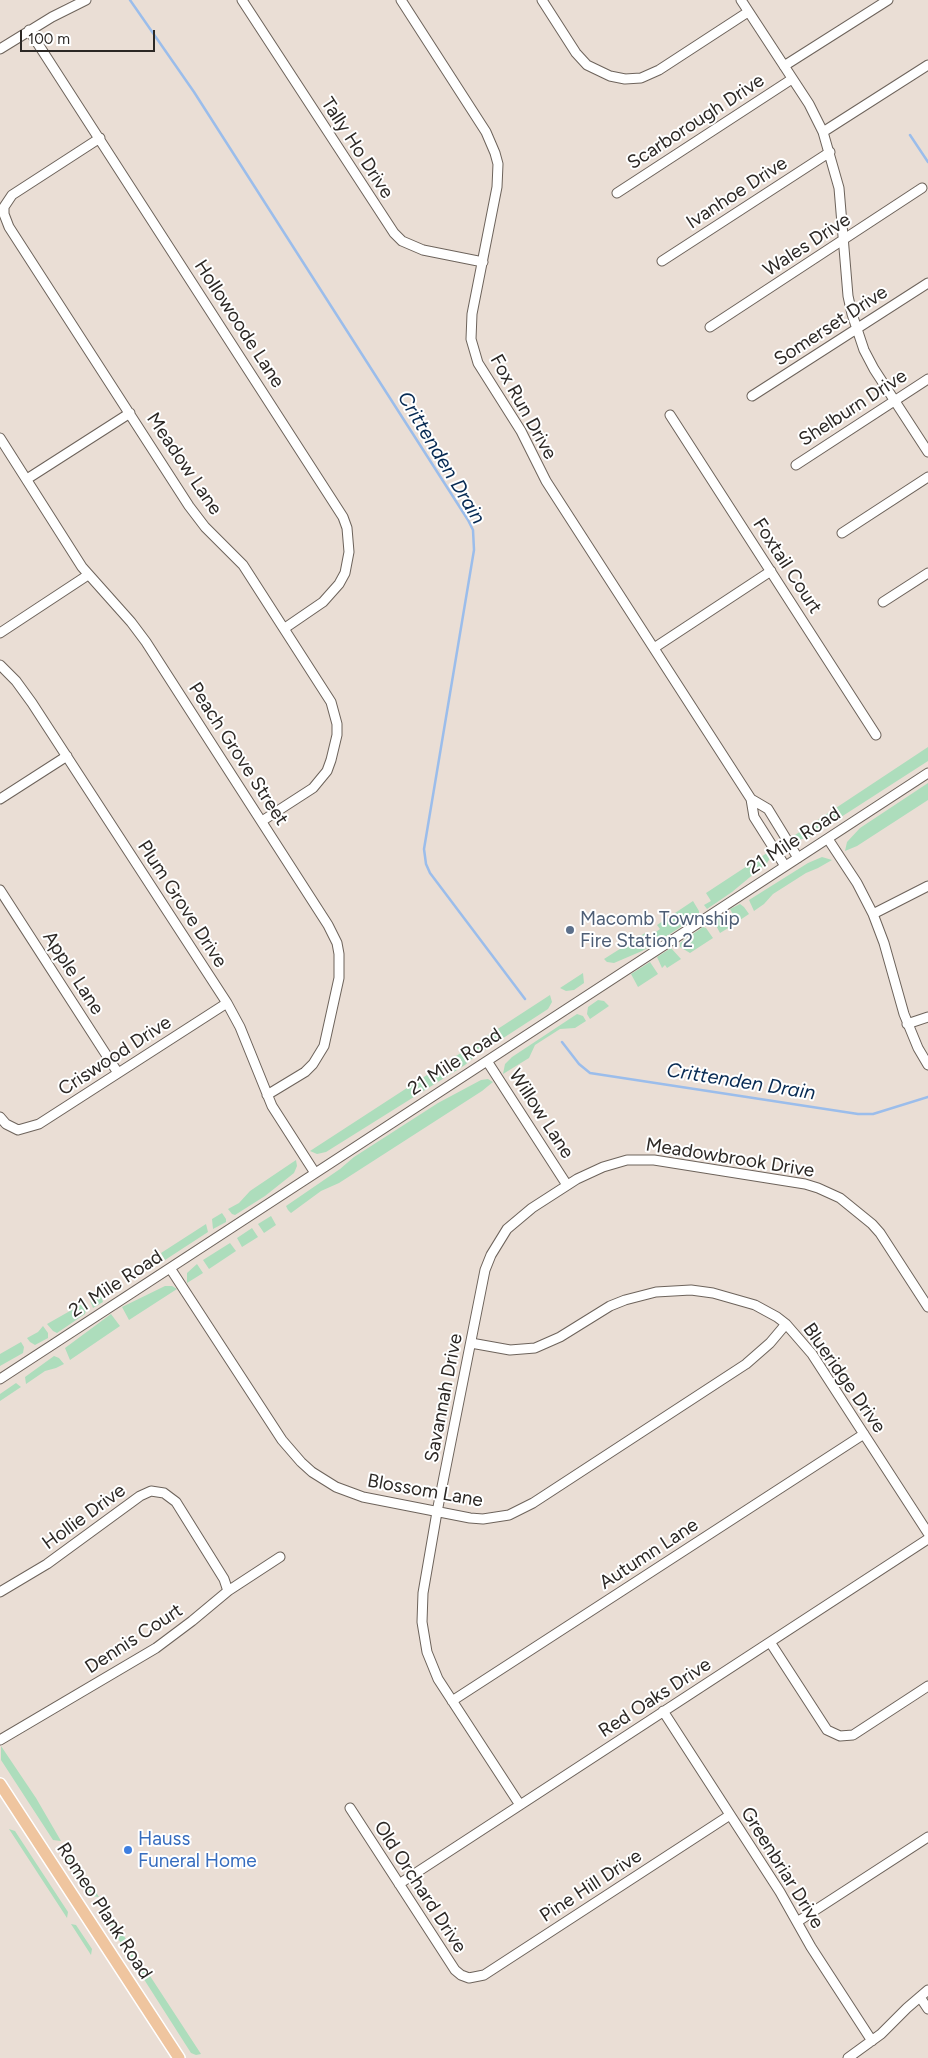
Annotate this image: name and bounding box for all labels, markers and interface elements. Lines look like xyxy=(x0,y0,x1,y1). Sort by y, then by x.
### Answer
scale bar xyxy=(22,20,158,52)
text: 100 m xyxy=(28,30,70,48)
street label: Scarborough Drive xyxy=(623,69,769,175)
street label: Tally Ho Drive xyxy=(316,93,398,203)
street label: Ivanhoe Drive xyxy=(682,152,792,234)
street label: Wales Drive xyxy=(759,208,855,282)
street label: Hollowoode Lane xyxy=(189,256,289,392)
street label: Somerset Drive xyxy=(770,281,892,371)
street label: Fox Run Drive xyxy=(485,350,561,464)
street label: Shelburn Drive xyxy=(795,365,911,451)
water label: Crittenden Drain xyxy=(392,387,490,529)
street label: Meadow Lane xyxy=(142,409,226,519)
street label: Foxtail Court xyxy=(748,514,826,618)
street label: Peach Grove Street xyxy=(183,678,293,830)
street label: 21 Mile Road xyxy=(743,802,845,880)
street label: Plum Grove Drive xyxy=(132,836,232,972)
place label: Macomb Township Fire Station 2 xyxy=(580,908,740,952)
marker: Macomb Township Fire Station 2 xyxy=(564,924,576,936)
street label: Apple Lane xyxy=(38,927,108,1019)
street label: Criswood Drive xyxy=(54,1011,176,1101)
street label: 21 Mile Road xyxy=(404,1023,506,1101)
water label: Crittenden Drain xyxy=(665,1058,817,1106)
street label: Willow Lane xyxy=(504,1065,578,1163)
street label: Meadowbrook Drive xyxy=(644,1133,816,1183)
street label: 21 Mile Road xyxy=(65,1245,167,1323)
street label: Blueridge Drive xyxy=(798,1319,890,1437)
street label: Savannah Drive xyxy=(420,1332,468,1464)
street label: Blossom Lane xyxy=(365,1470,485,1512)
street label: Hollie Drive xyxy=(38,1479,130,1555)
street label: Autumn Lane xyxy=(595,1514,703,1594)
street label: Dennis Court xyxy=(81,1599,187,1679)
street label: Red Oaks Drive xyxy=(595,1653,715,1743)
street label: Greenbriar Drive xyxy=(736,1803,828,1933)
street label: Old Orchard Drive xyxy=(369,1817,471,1957)
place label: Hauss Funeral Home xyxy=(138,1828,257,1872)
street label: Romeo Plank Road xyxy=(51,1838,157,1984)
marker: Hauss Funeral Home xyxy=(122,1844,134,1856)
street label: Pine Hill Drive xyxy=(536,1845,646,1927)

